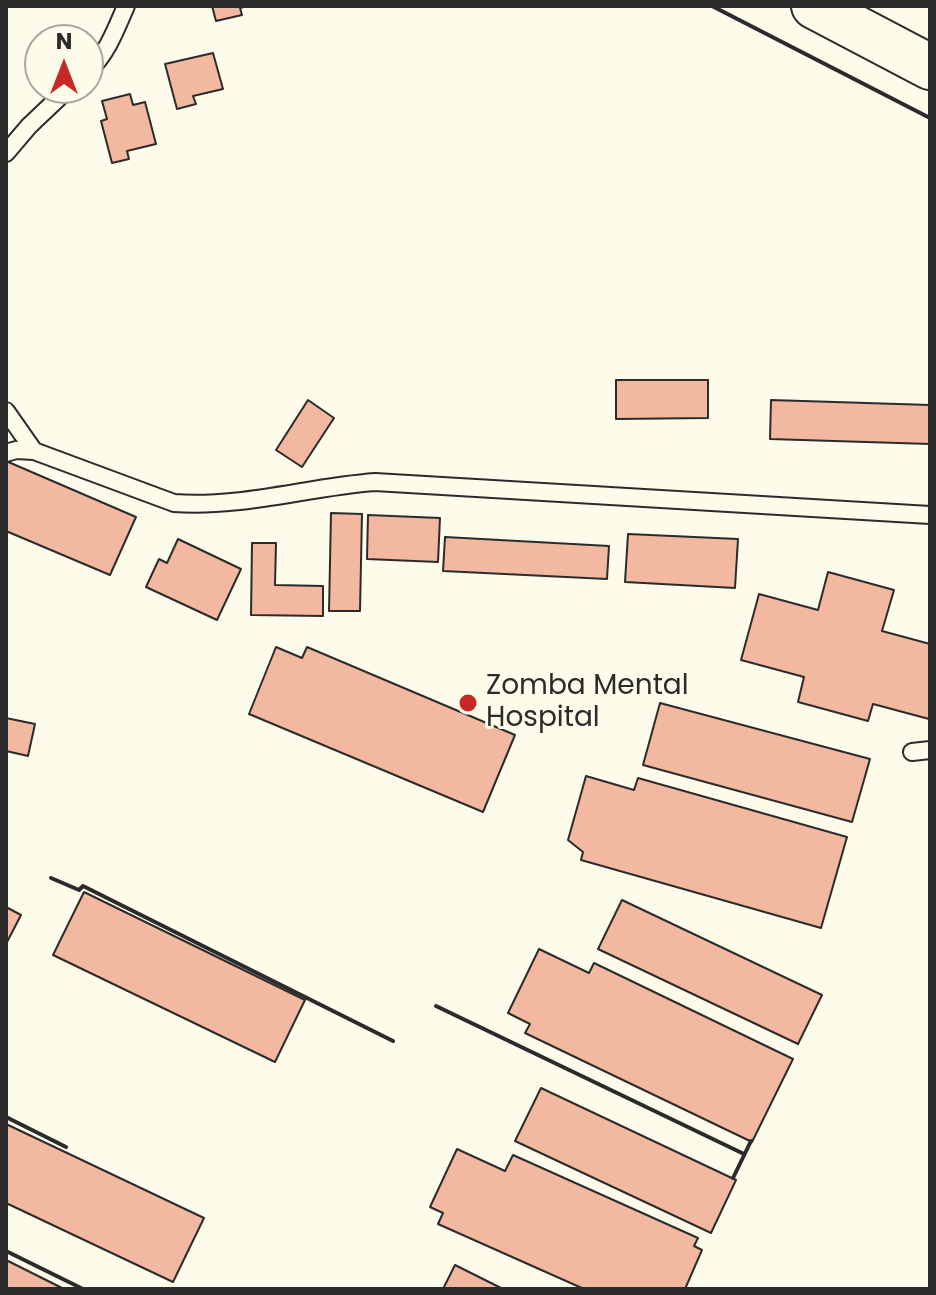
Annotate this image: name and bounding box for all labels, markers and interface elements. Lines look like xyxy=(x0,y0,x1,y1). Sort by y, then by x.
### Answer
north arrow xyxy=(24,24,104,104)
text: N xyxy=(56,26,72,57)
place label: Zomba Mental Hospital xyxy=(486,670,689,736)
marker: Zomba Mental Hospital xyxy=(457,692,479,714)

